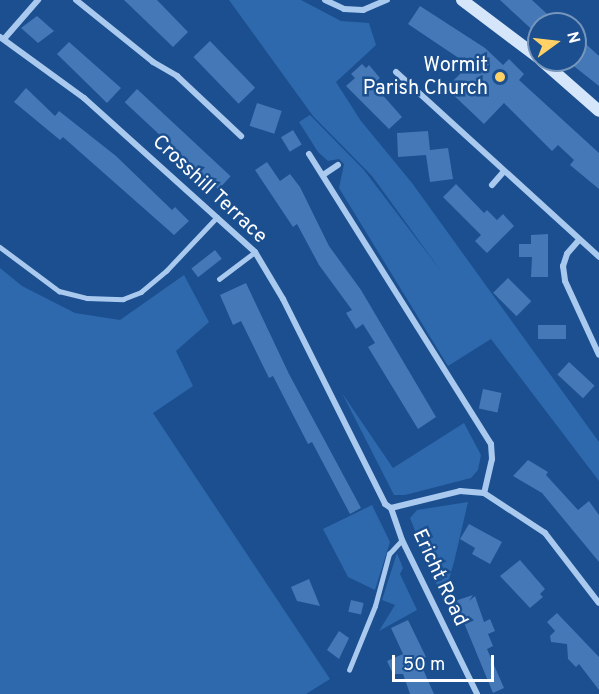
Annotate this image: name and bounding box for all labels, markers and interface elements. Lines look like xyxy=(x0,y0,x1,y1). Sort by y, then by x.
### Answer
north arrow xyxy=(527,12,587,72)
text: N xyxy=(561,30,584,46)
place label: Wormit Parish Church xyxy=(363,54,488,101)
marker: Wormit Parish Church xyxy=(493,70,507,84)
street label: Crosshill Terrace xyxy=(146,130,272,250)
street label: Ericht Road xyxy=(406,526,472,630)
scale bar xyxy=(395,643,497,681)
text: 50 m xyxy=(403,654,445,677)

